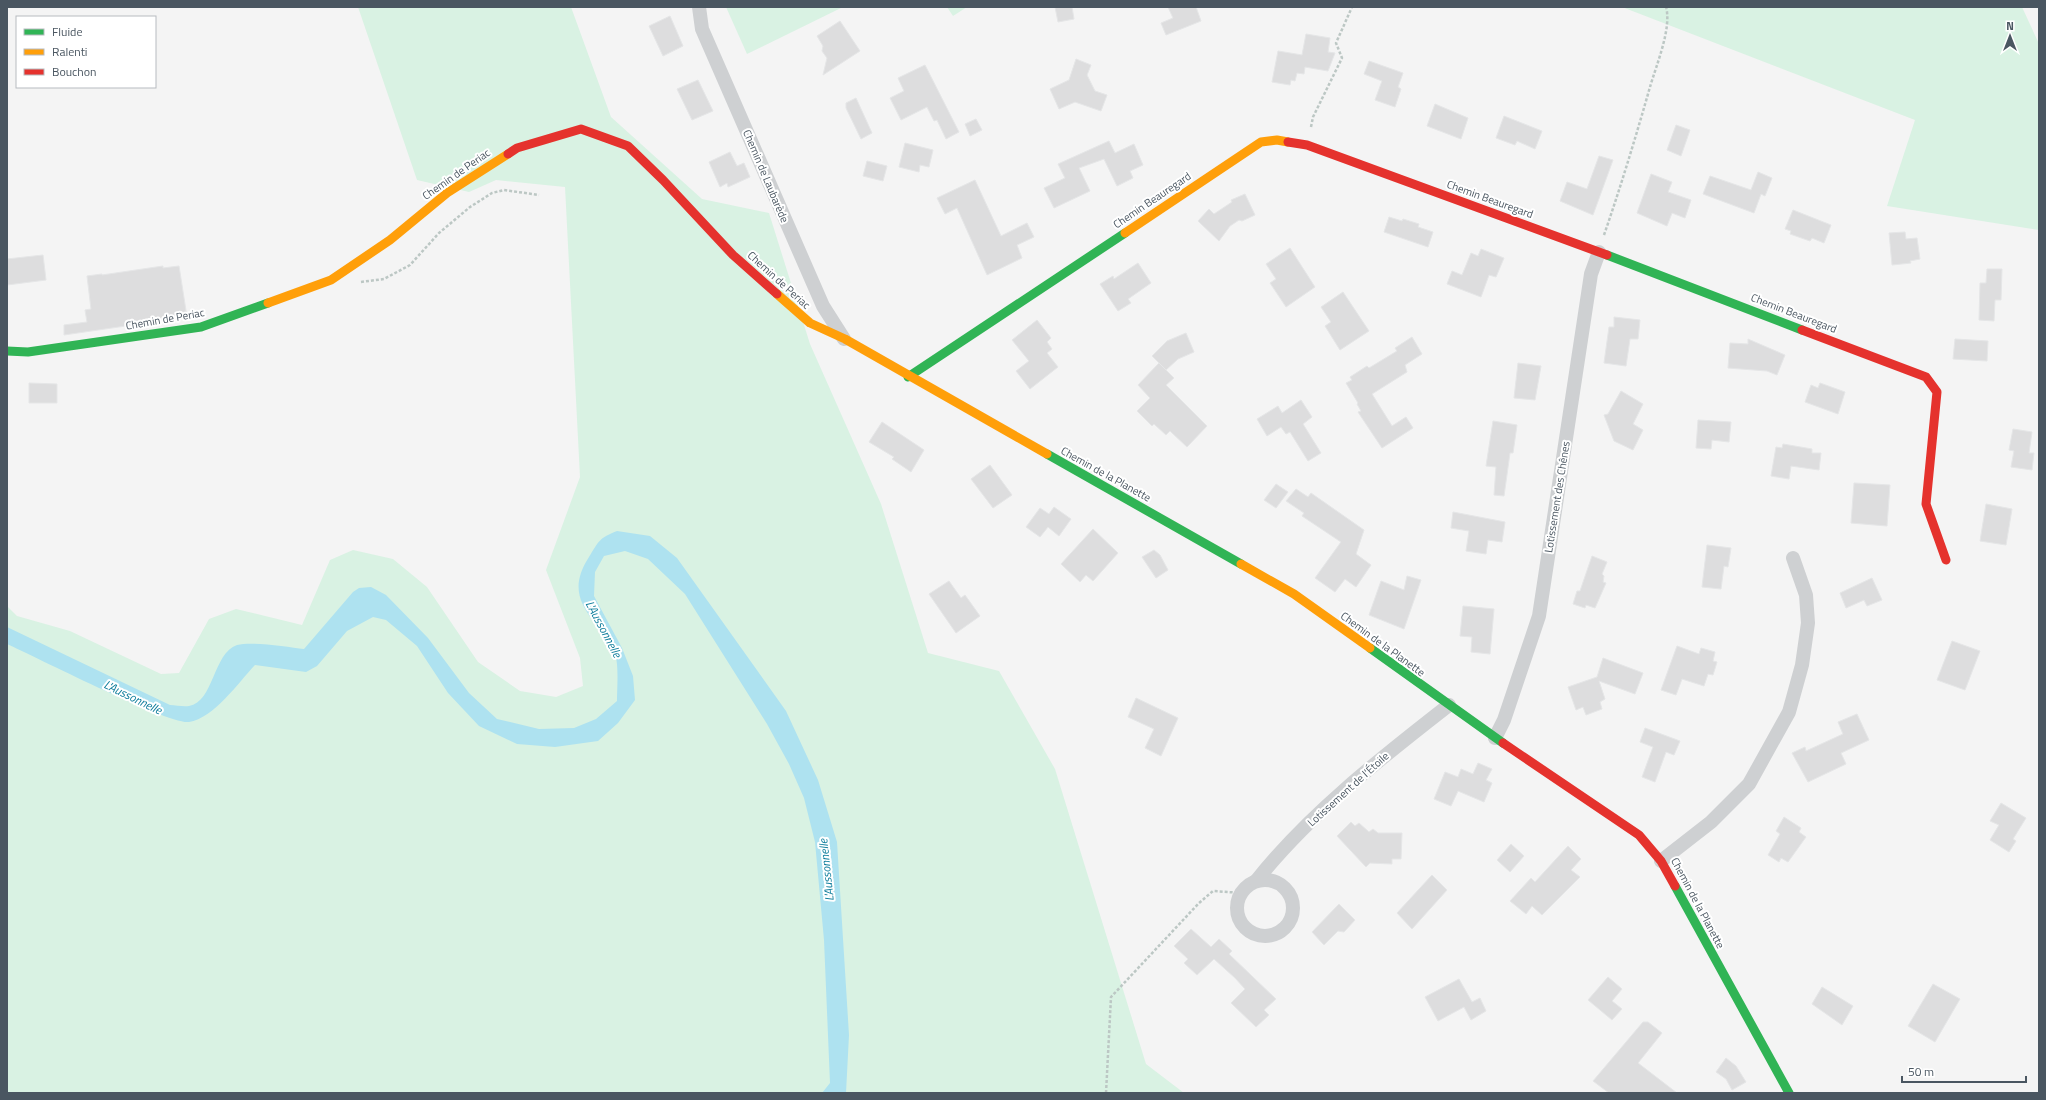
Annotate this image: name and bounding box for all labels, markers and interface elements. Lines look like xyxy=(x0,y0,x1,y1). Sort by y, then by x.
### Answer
legend xyxy=(16,16,156,88)
north arrow xyxy=(1990,16,2030,56)
text: N xyxy=(2006,18,2014,34)
text: Fluide xyxy=(52,22,83,41)
text: Ralenti xyxy=(52,42,87,61)
text: Bouchon xyxy=(52,62,97,81)
street label: Chemin de Laubarède xyxy=(739,127,793,225)
street label: Chemin de Periac xyxy=(419,144,493,203)
street label: Chemin Beauregard xyxy=(1110,168,1194,232)
street label: Chemin Beauregard xyxy=(1445,176,1536,222)
street label: Chemin de Periac xyxy=(744,247,814,313)
street label: Chemin Beauregard xyxy=(1749,289,1839,337)
street label: Chemin de Periac xyxy=(124,304,206,334)
street label: Lotissement des Chênes xyxy=(1540,440,1574,554)
street label: Chemin de la Planette xyxy=(1058,443,1154,506)
water label: L'Aussonnelle xyxy=(581,597,628,662)
street label: Chemin de la Planette xyxy=(1337,608,1429,680)
water label: L'Aussonnelle xyxy=(101,675,167,720)
street label: Lotissement de l'Étoile xyxy=(1304,748,1393,830)
water label: L'Aussonnelle xyxy=(813,836,839,902)
street label: Chemin de la Planette xyxy=(1667,855,1729,952)
scale bar xyxy=(1902,1058,2026,1084)
text: 50 m xyxy=(1908,1062,1934,1081)

